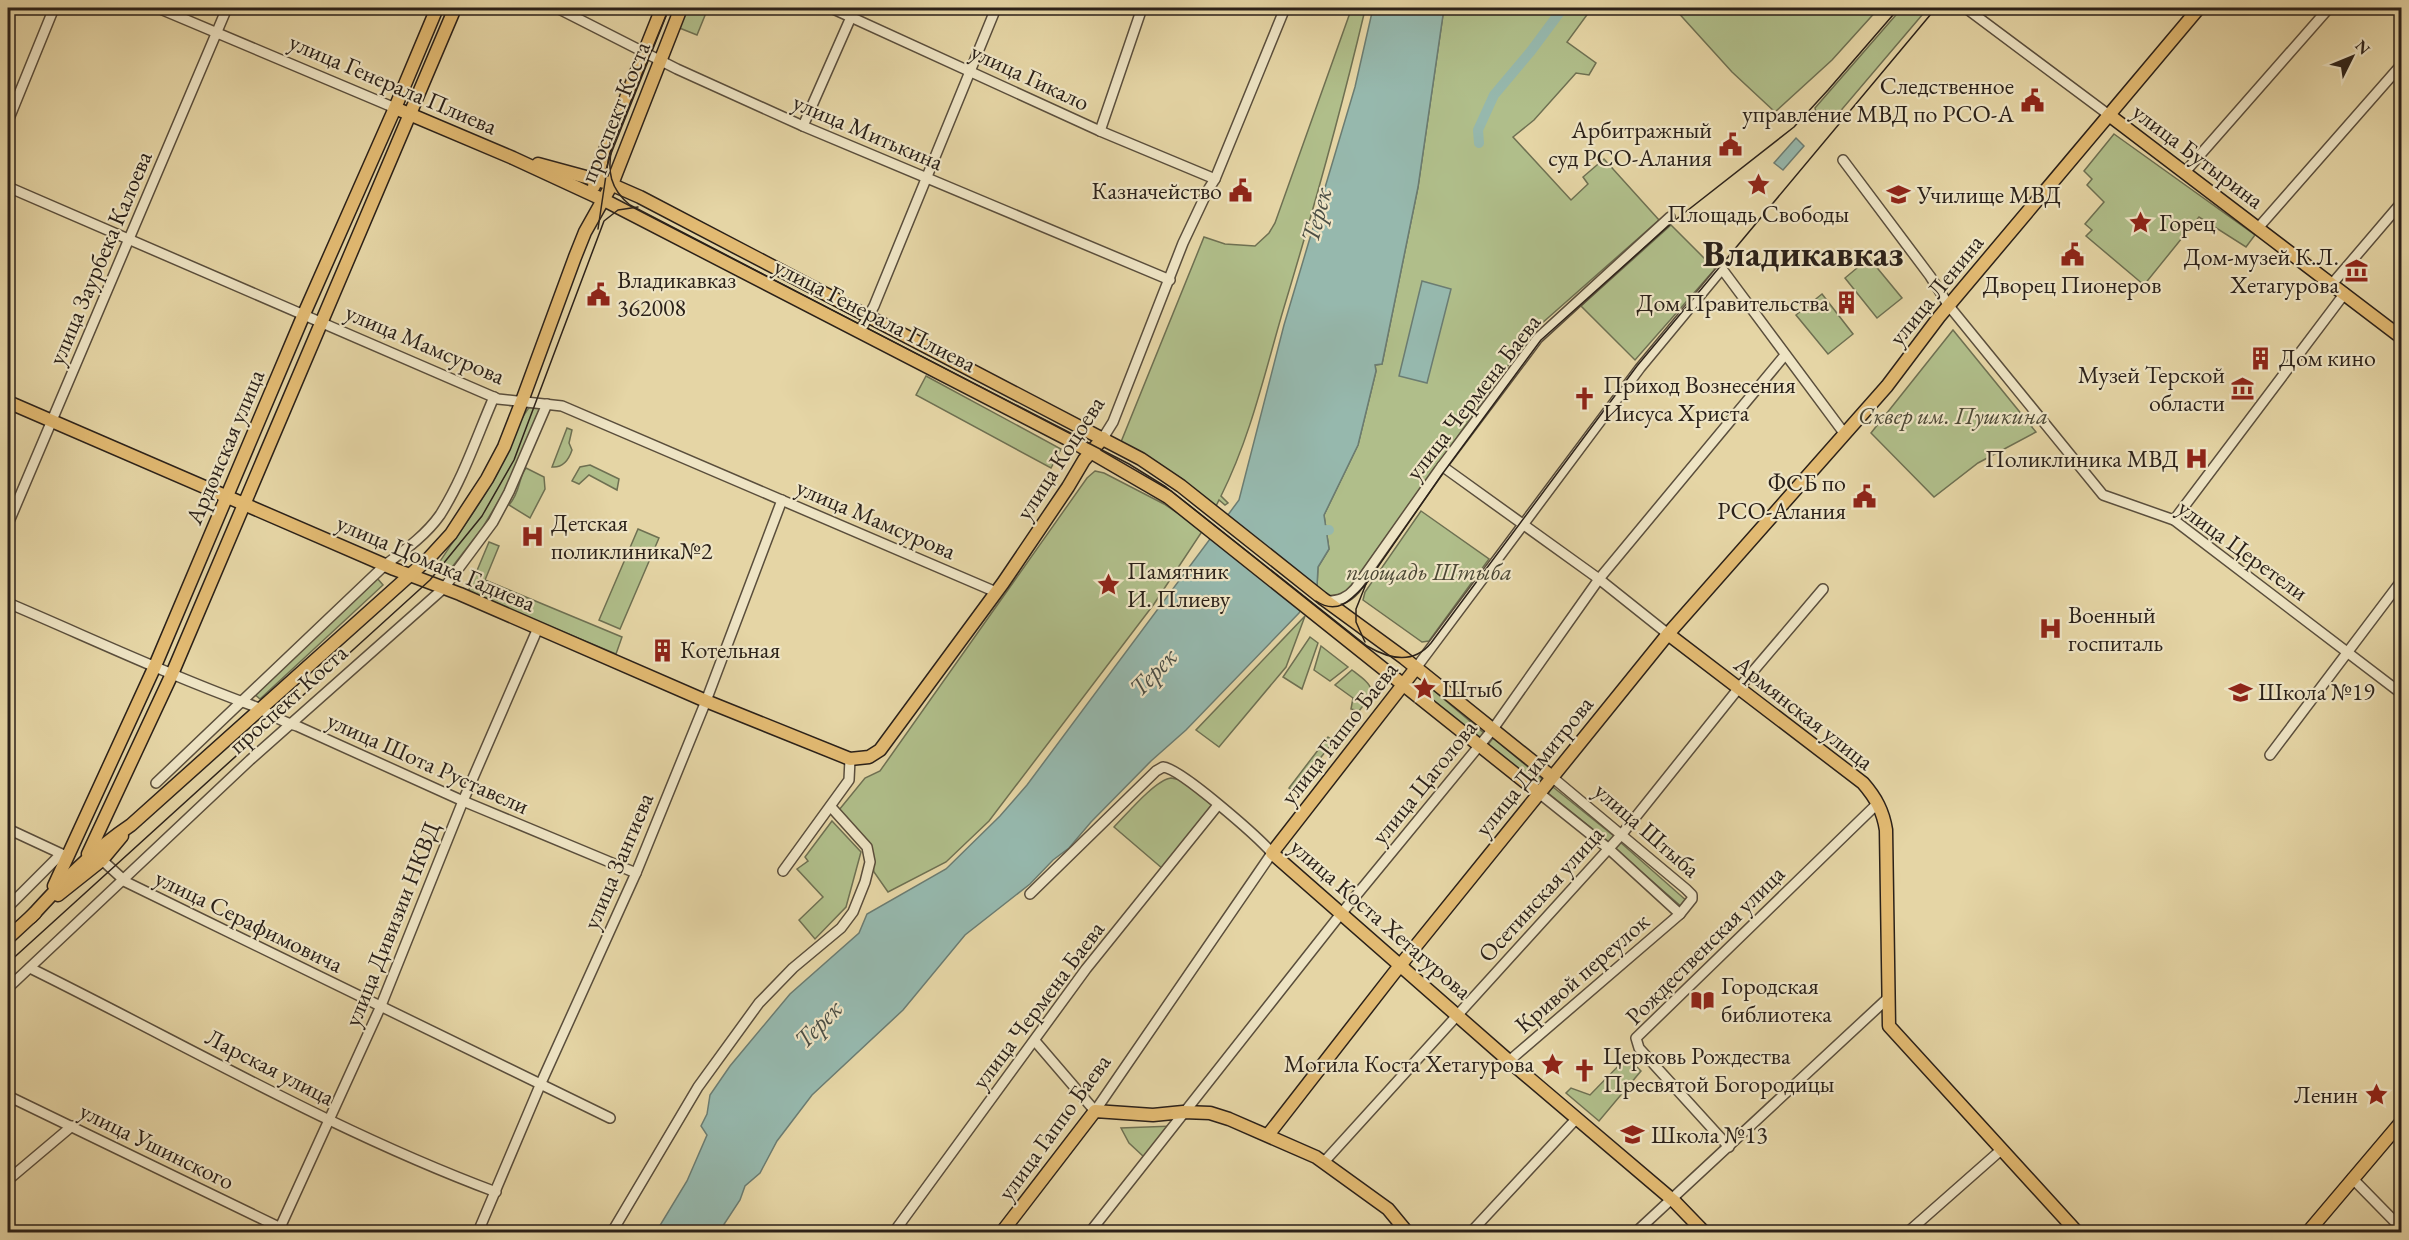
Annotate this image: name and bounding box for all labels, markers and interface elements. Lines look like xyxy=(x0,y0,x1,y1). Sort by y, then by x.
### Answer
street label: улица Генерала Плиева xyxy=(285,26,502,142)
north arrow xyxy=(2322,27,2382,87)
text: N xyxy=(2351,35,2375,59)
street label: проспект Коста xyxy=(572,36,657,187)
street label: улица Гикало xyxy=(966,36,1095,118)
place label: Следственное управление МВД по РСО-А xyxy=(1742,70,2014,129)
street label: улица Митькина xyxy=(788,86,949,177)
public building icon: Следственное управление МВД по РСО-А xyxy=(2019,87,2045,113)
street label: улица Бутырина xyxy=(2126,96,2271,216)
place label: Арбитражный суд РСО-Алания xyxy=(1548,114,1712,173)
public building icon: Арбитражный суд РСО-Алания xyxy=(1717,131,1743,157)
street label: улица Заурбека Калоева xyxy=(40,146,159,370)
place icon: Площадь Свободы xyxy=(1745,171,1771,197)
place label: Казначейство xyxy=(1092,175,1222,206)
public building icon: Казначейство xyxy=(1227,178,1253,204)
place label: Училище МВД xyxy=(1916,179,2061,210)
school or university icon: Училище МВД xyxy=(1886,182,1912,208)
water label: Терек xyxy=(1292,183,1340,246)
place label: Площадь Свободы xyxy=(1667,198,1849,229)
place label: Горец xyxy=(2159,207,2216,238)
place icon: Горец xyxy=(2128,210,2154,236)
street label: улица Ленина xyxy=(1881,227,1990,352)
district label: Владикавказ xyxy=(1702,230,1904,277)
place label: Дом-музей К.Л. Хетагурова xyxy=(2184,241,2339,300)
public building icon: Дворец Пионеров xyxy=(2059,242,2085,268)
street label: улица Генерала Плиева xyxy=(769,250,982,379)
museum icon: Дом-музей К.Л. Хетагурова xyxy=(2344,258,2370,284)
place label: Владикавказ 362008 xyxy=(617,264,736,323)
place label: Дворец Пионеров xyxy=(1983,269,2161,300)
public building icon: Владикавказ 362008 xyxy=(586,281,612,307)
place label: Дом Правительства xyxy=(1637,287,1829,318)
building icon: Дом Правительства xyxy=(1834,290,1860,316)
street label: улица Мамсурова xyxy=(341,296,510,391)
street label: улица Чермена Баева xyxy=(1398,307,1547,486)
place label: Дом кино xyxy=(2279,342,2376,373)
building icon: Дом кино xyxy=(2248,345,2274,371)
place label: Музей Терской области xyxy=(2078,359,2225,418)
street label: Ардонская улица xyxy=(178,364,271,530)
place label: Приход Вознесения Иисуса Христа xyxy=(1603,369,1796,428)
museum icon: Музей Терской области xyxy=(2230,376,2256,402)
church icon: Приход Вознесения Иисуса Христа xyxy=(1572,386,1598,412)
street label: улица Коцоева xyxy=(1008,390,1111,525)
park label: Сквер им. Пушкина xyxy=(1858,400,2048,431)
place label: Поликлиника МВД xyxy=(1985,443,2179,474)
hospital icon: Поликлиника МВД xyxy=(2184,446,2210,472)
place label: ФСБ по РСО-Алания xyxy=(1717,467,1846,526)
street label: улица Мамсурова xyxy=(792,471,961,566)
public building icon: ФСБ по РСО-Алания xyxy=(1851,484,1877,510)
street label: улица Церетели xyxy=(2172,492,2315,608)
street label: улица Цомака Гадиева xyxy=(332,507,541,619)
place label: Детская поликлиника№2 xyxy=(551,507,713,566)
hospital icon: Детская поликлиника№2 xyxy=(520,524,546,550)
place label: Памятник И. Плиеву xyxy=(1127,555,1231,614)
park label: площадь Штыба xyxy=(1346,556,1512,587)
place icon: Памятник И. Плиеву xyxy=(1096,572,1122,598)
place label: Военный госпиталь xyxy=(2068,599,2163,658)
hospital icon: Военный госпиталь xyxy=(2037,616,2063,642)
place label: Котельная xyxy=(680,634,780,665)
street label: проспект Коста xyxy=(222,637,354,760)
building icon: Котельная xyxy=(649,637,675,663)
water label: Терек xyxy=(1121,640,1185,704)
street label: Армянская улица xyxy=(1727,648,1881,777)
street label: улица Гаппо Баева xyxy=(1273,654,1405,811)
place label: Штыб xyxy=(1442,673,1503,704)
place icon: Штыб xyxy=(1411,676,1437,702)
place label: Школа №19 xyxy=(2258,676,2375,707)
school or university icon: Школа №19 xyxy=(2227,679,2253,705)
street label: улица Димитрова xyxy=(1467,689,1600,842)
street label: улица Шота Руставели xyxy=(322,704,534,821)
street label: улица Цаголова xyxy=(1364,713,1484,851)
street label: улица Штыба xyxy=(1588,775,1707,884)
street label: улица Зангиева xyxy=(575,787,660,934)
street label: улица Дивизии НКВД xyxy=(336,817,447,1031)
street label: Осетинская улица xyxy=(1471,818,1611,969)
street label: улица Коста Хетагурова xyxy=(1284,831,1479,1006)
street label: Рождественская улица xyxy=(1618,858,1791,1031)
street label: улица Серафимовича xyxy=(150,862,349,980)
street label: Кривой переулок xyxy=(1508,905,1656,1040)
street label: улица Чермена Баева xyxy=(964,914,1111,1095)
place label: Городская библиотека xyxy=(1721,970,1832,1029)
library icon: Городская библиотека xyxy=(1690,987,1716,1013)
water label: Терек xyxy=(786,992,850,1056)
street label: Ларская улица xyxy=(200,1021,340,1113)
place label: Церковь Рождества Пресвятой Богородицы xyxy=(1603,1040,1835,1099)
street label: улица Гаппо Баева xyxy=(990,1047,1117,1206)
place label: Могила Коста Хетагурова xyxy=(1284,1048,1534,1079)
place icon: Могила Коста Хетагурова xyxy=(1539,1051,1565,1077)
church icon: Церковь Рождества Пресвятой Богородицы xyxy=(1572,1057,1598,1083)
place label: Ленин xyxy=(2294,1079,2358,1110)
place icon: Ленин xyxy=(2363,1082,2389,1108)
street label: улица Ушинского xyxy=(75,1095,240,1196)
place label: Школа №13 xyxy=(1651,1119,1768,1150)
school or university icon: Школа №13 xyxy=(1620,1122,1646,1148)

